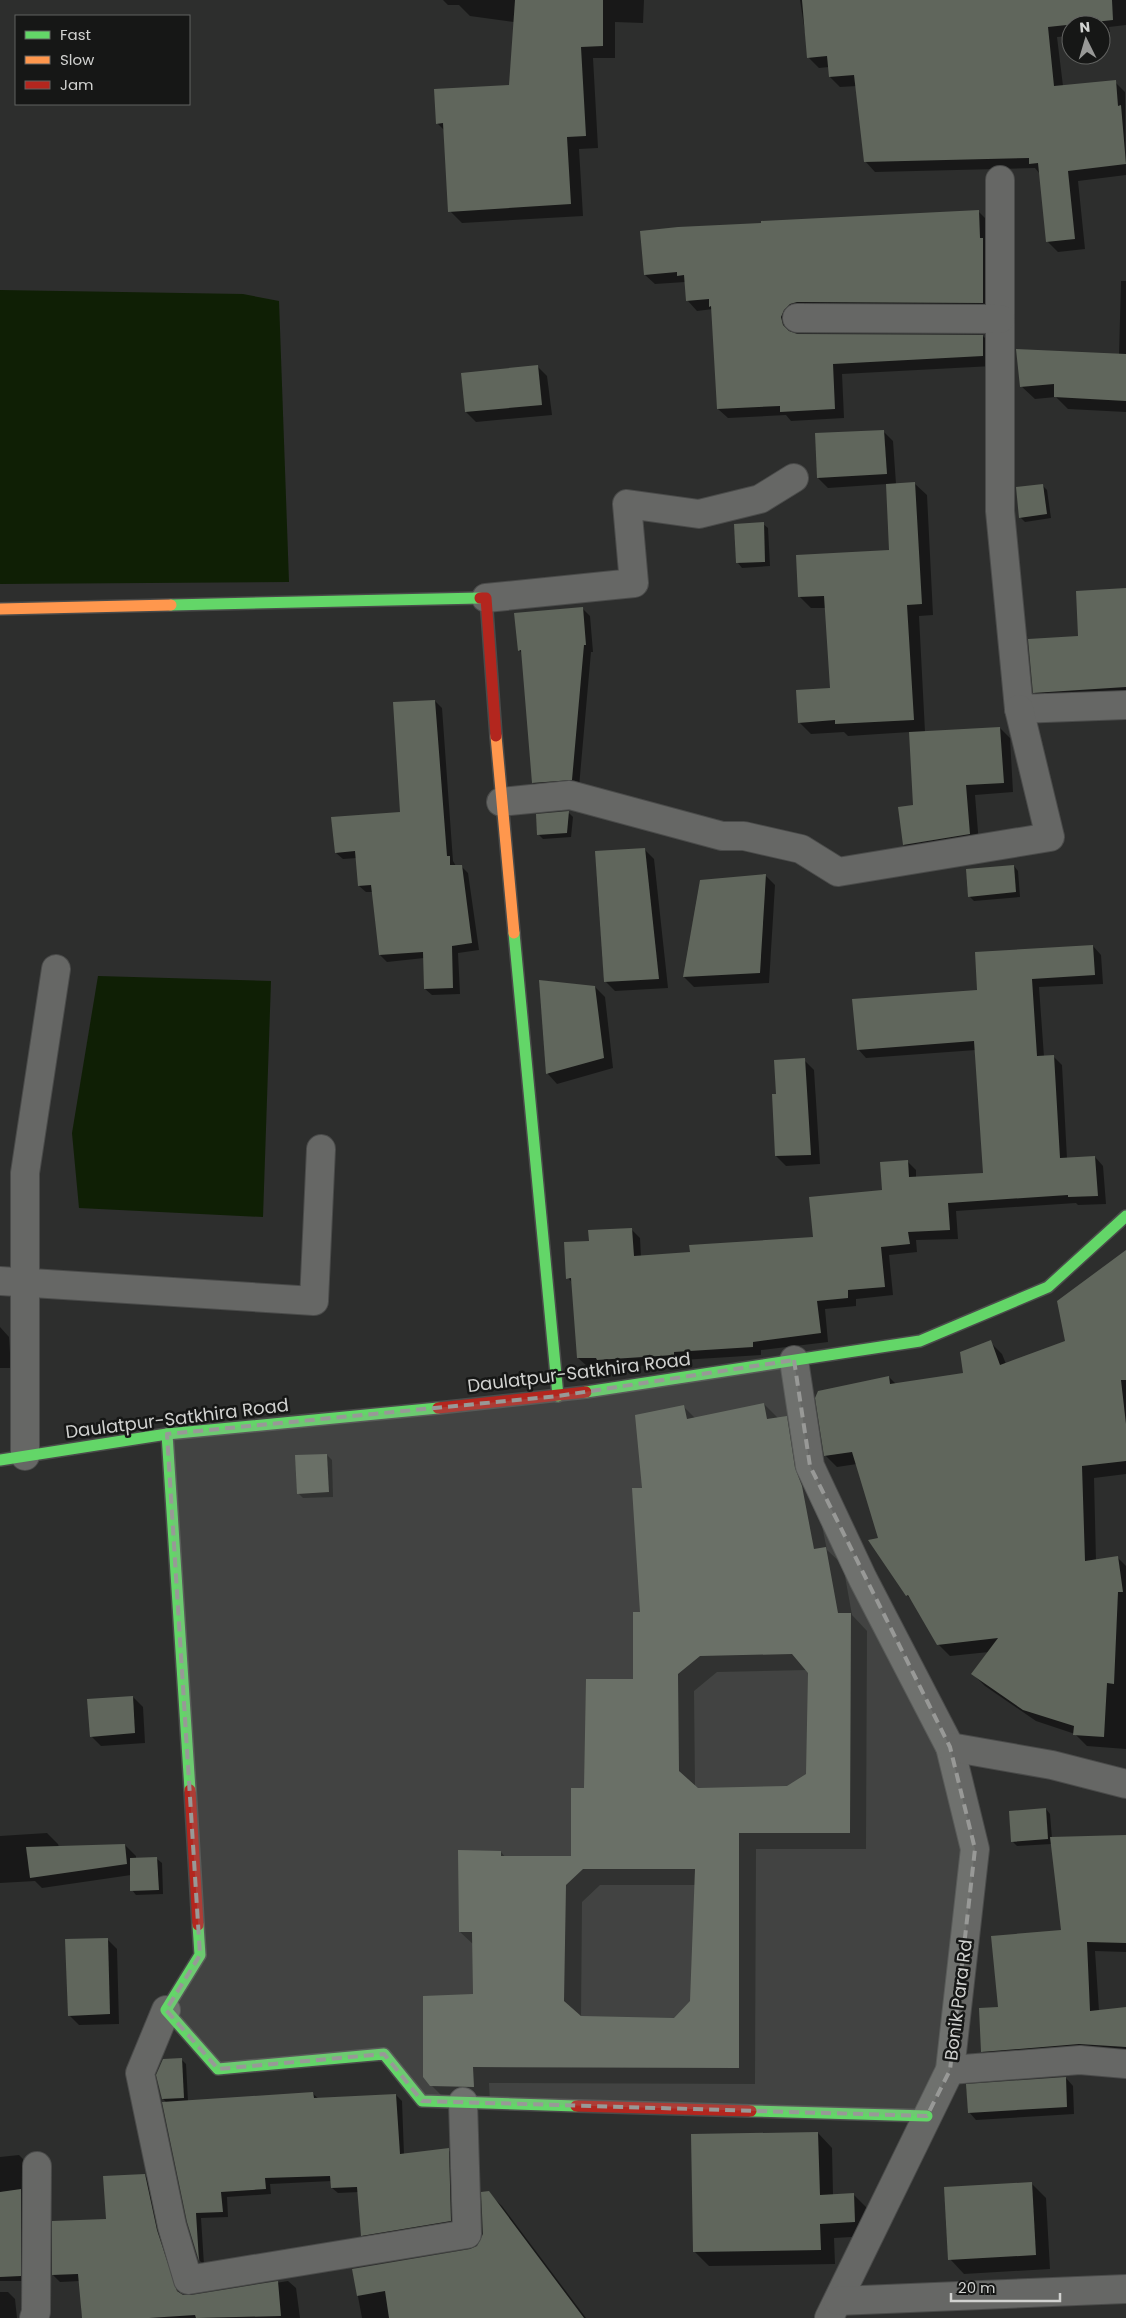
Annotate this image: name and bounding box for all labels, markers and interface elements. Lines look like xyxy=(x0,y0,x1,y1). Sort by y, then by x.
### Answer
legend xyxy=(15,15,190,105)
north arrow xyxy=(1061,15,1111,65)
text: N xyxy=(1079,17,1091,37)
text: Fast xyxy=(60,24,91,45)
text: Slow xyxy=(60,49,95,70)
text: Jam xyxy=(60,74,94,95)
street label: Daulatpur-Satkhira Road xyxy=(466,1346,692,1398)
street label: Daulatpur-Satkhira Road xyxy=(64,1392,290,1444)
street label: Bonik Para Rd xyxy=(938,1938,978,2062)
scale bar xyxy=(951,2270,1060,2302)
text: 20 m xyxy=(958,2277,996,2298)

